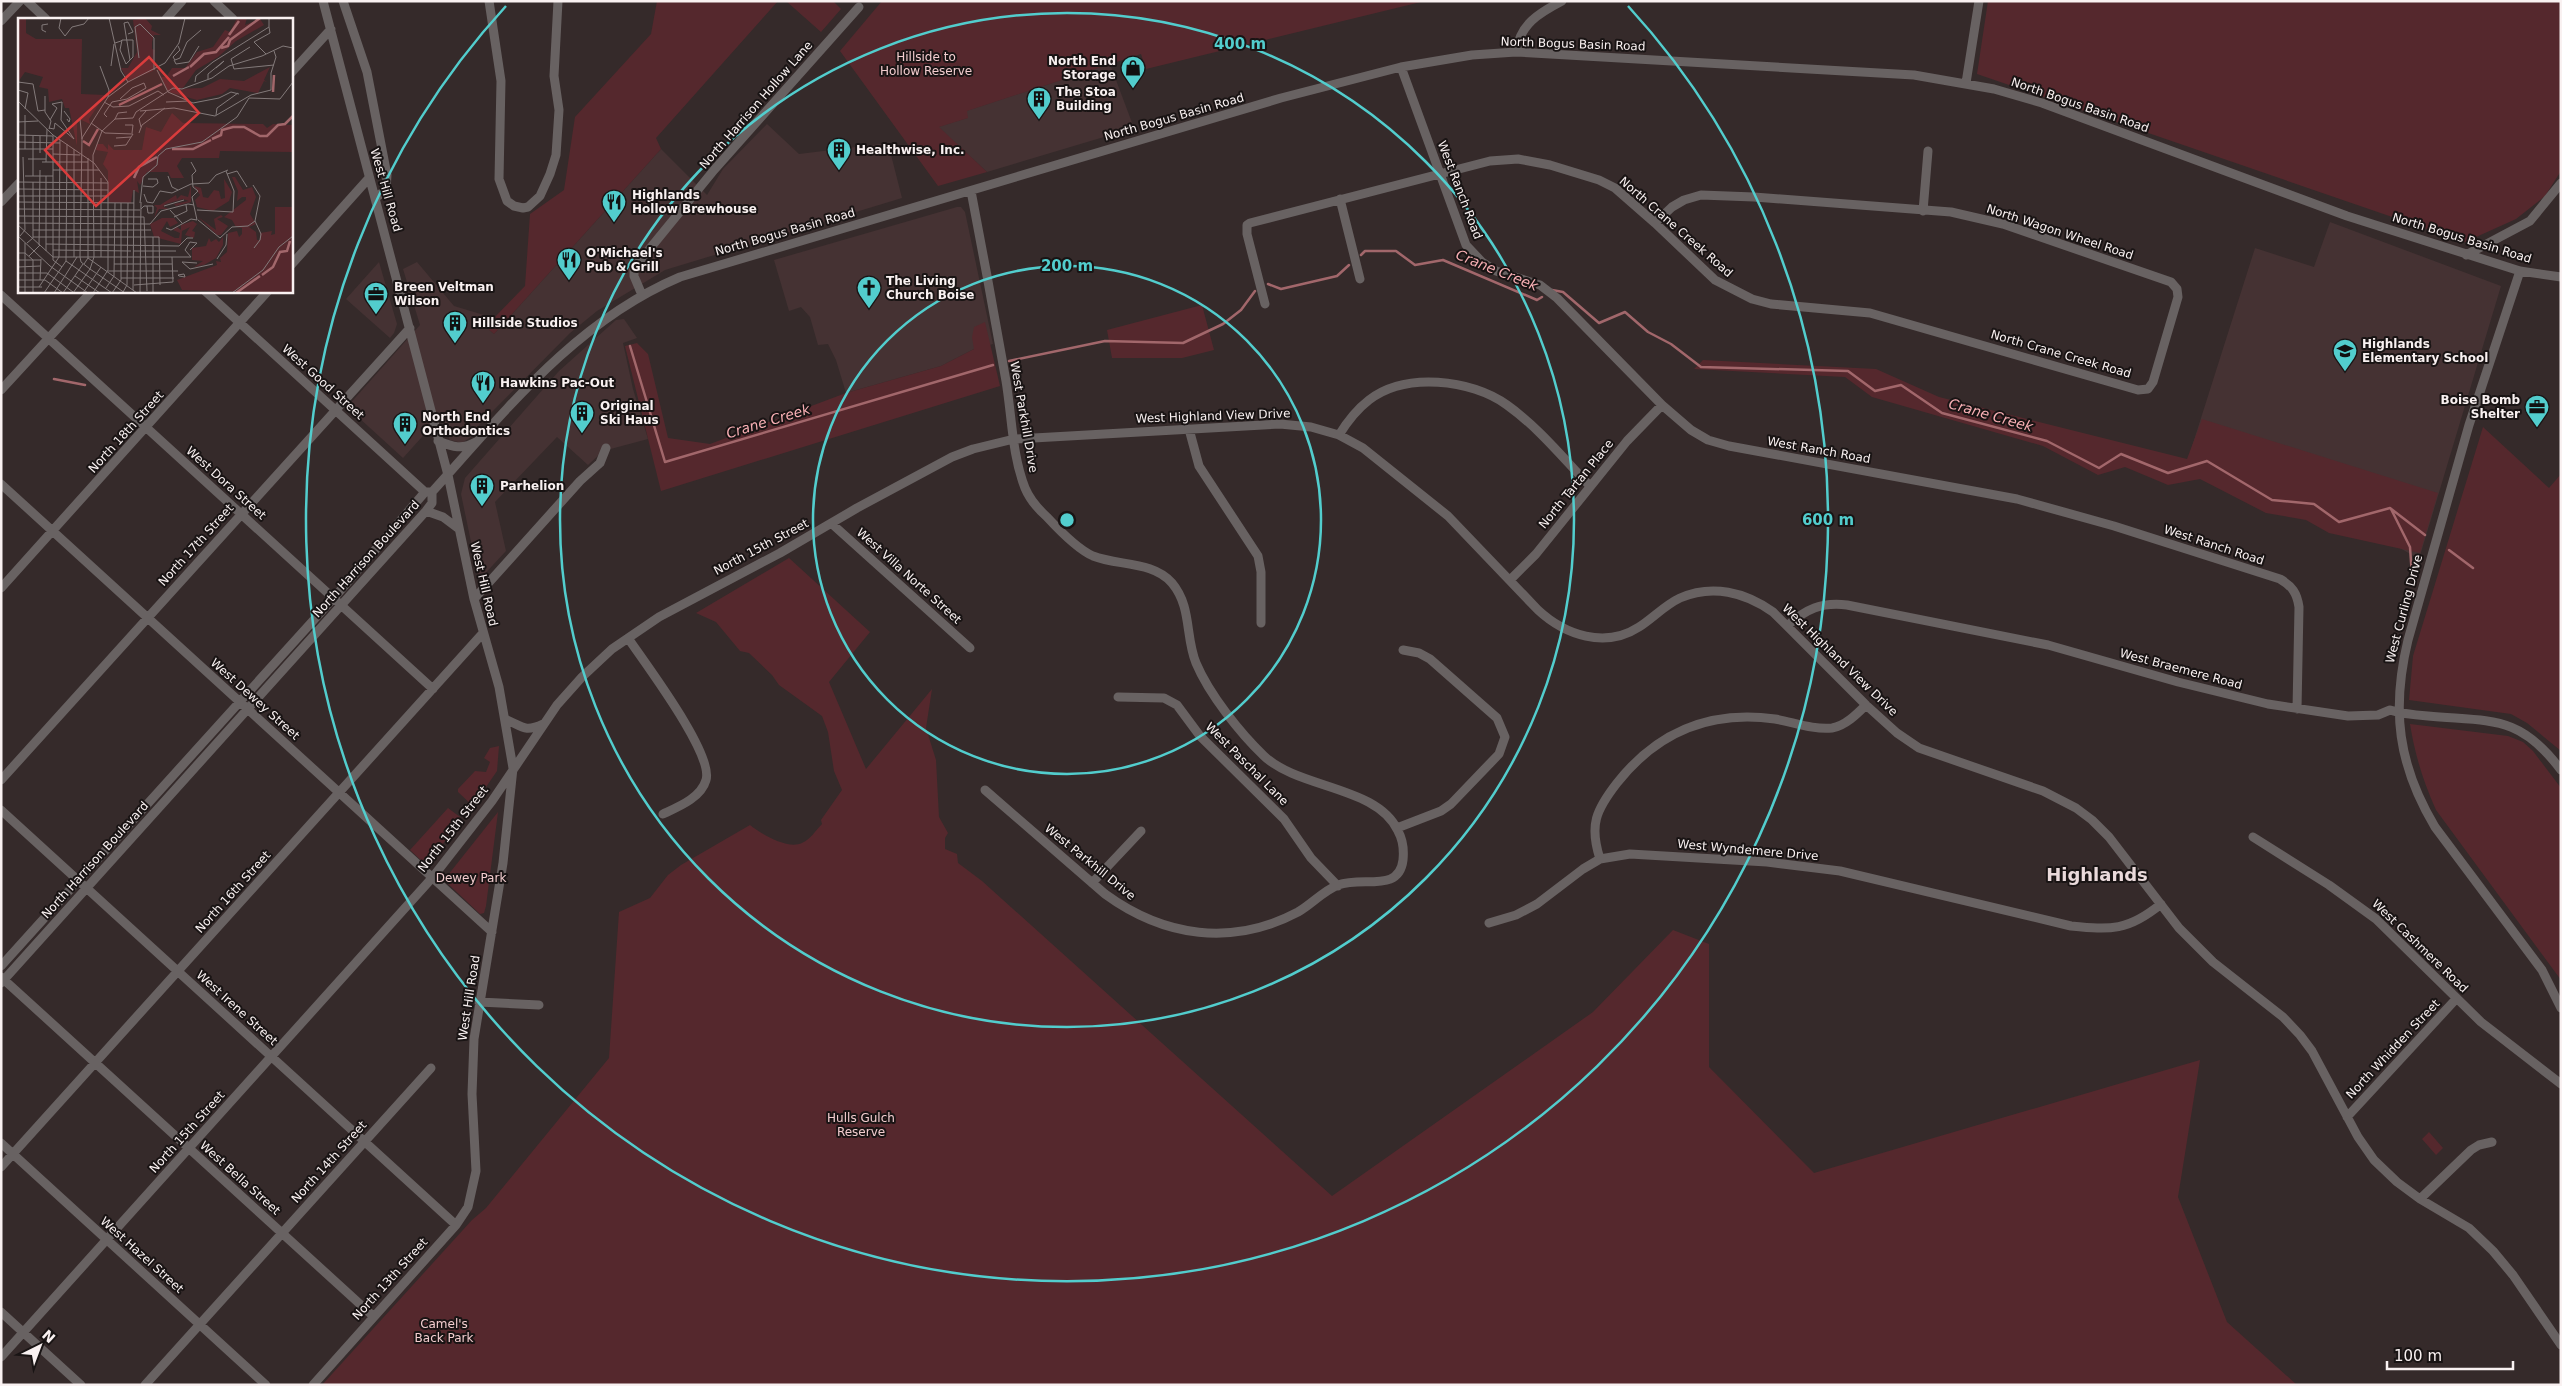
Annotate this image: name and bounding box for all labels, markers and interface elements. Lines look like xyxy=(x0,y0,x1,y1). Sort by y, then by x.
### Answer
inset map xyxy=(18,18,292,292)
street label: North Bogus Basin Road xyxy=(1500,34,1646,54)
text: 400 m xyxy=(1214,35,1266,53)
street label: North Harrison Hollow Lane xyxy=(697,38,815,172)
park label: Hillside to Hollow Reserve xyxy=(880,50,972,78)
place label: North End Storage xyxy=(1048,54,1116,82)
shop icon: North End Storage xyxy=(1120,55,1146,89)
street label: North Bogus Basin Road xyxy=(2009,75,2151,135)
place label: The Stoa Building xyxy=(1056,85,1116,113)
building icon: The Stoa Building xyxy=(1026,86,1052,120)
street label: North Bogus Basin Road xyxy=(1102,90,1246,144)
building icon: Healthwise, Inc. xyxy=(826,137,852,171)
street label: West Ranch Road xyxy=(1435,139,1485,241)
place label: Healthwise, Inc. xyxy=(856,143,965,157)
street label: West Hill Road xyxy=(367,147,405,233)
street label: North Crane Creek Road xyxy=(1616,174,1736,280)
place label: Highlands Hollow Brewhouse xyxy=(632,188,757,216)
restaurant icon: Highlands Hollow Brewhouse xyxy=(601,189,627,223)
street label: North Wagon Wheel Road xyxy=(1985,202,2135,262)
street label: North Bogus Basin Road xyxy=(713,205,857,259)
street label: North Bogus Basin Road xyxy=(2391,210,2533,266)
place label: O'Michael's Pub & Grill xyxy=(586,246,663,274)
water label: Crane Creek xyxy=(1454,246,1541,294)
restaurant icon: O'Michael's Pub & Grill xyxy=(556,247,582,281)
text: 200 m xyxy=(1041,257,1093,275)
place label: The Living Church Boise xyxy=(886,274,974,302)
church icon: The Living Church Boise xyxy=(856,275,882,309)
place label: Breen Veltman Wilson xyxy=(394,280,494,308)
office icon: Breen Veltman Wilson xyxy=(363,281,389,315)
building icon: Hillside Studios xyxy=(442,310,468,344)
place label: Hillside Studios xyxy=(472,316,578,330)
street label: North Crane Creek Road xyxy=(1989,327,2133,381)
place label: Highlands Elementary School xyxy=(2362,337,2488,365)
school or university icon: Highlands Elementary School xyxy=(2332,338,2358,372)
street label: West Good Street xyxy=(279,342,367,423)
street label: West Parkhill Drive xyxy=(1007,360,1041,474)
restaurant icon: Hawkins Pac-Out xyxy=(470,370,496,404)
place label: Hawkins Pac-Out xyxy=(500,376,615,390)
street label: North 18th Street xyxy=(86,388,167,476)
place label: Boise Bomb Shelter xyxy=(2441,393,2520,421)
office icon: Boise Bomb Shelter xyxy=(2524,394,2550,428)
water label: Crane Creek xyxy=(1947,395,2036,435)
place label: Original Ski Haus xyxy=(600,399,659,427)
building icon: Original Ski Haus xyxy=(569,400,595,434)
water label: Crane Creek xyxy=(724,400,813,441)
street label: West Highland View Drive xyxy=(1135,406,1291,426)
place label: North End Orthodontics xyxy=(422,410,510,438)
building icon: North End Orthodontics xyxy=(392,411,418,445)
street label: West Ranch Road xyxy=(1766,434,1872,466)
street label: North Tartan Place xyxy=(1536,437,1616,531)
street label: West Dora Street xyxy=(183,444,269,523)
building icon: Parhelion xyxy=(469,473,495,507)
place label: Parhelion xyxy=(500,479,564,493)
street label: North Harrison Boulevard xyxy=(310,498,422,620)
street label: North 17th Street xyxy=(156,501,237,589)
centre of rings xyxy=(1058,511,1076,529)
text: 600 m xyxy=(1802,511,1854,529)
street label: North 15th Street xyxy=(711,516,811,578)
street label: West Ranch Road xyxy=(2162,522,2266,568)
street label: West Villa Norte Street xyxy=(854,525,964,627)
street label: West Hill Road xyxy=(467,540,501,628)
street label: West Curling Drive xyxy=(2383,553,2425,665)
street label: West Highland View Drive xyxy=(1779,601,1901,719)
street label: West Braemere Road xyxy=(2118,646,2244,692)
street label: West Dewey Street xyxy=(208,655,302,743)
street label: West Paschal Lane xyxy=(1203,720,1291,808)
street label: North 15th Street xyxy=(415,783,491,875)
street label: North Harrison Boulevard xyxy=(39,799,151,921)
street label: West Parkhill Drive xyxy=(1042,821,1138,903)
street label: West Wyndemere Drive xyxy=(1677,837,1819,863)
street label: North 16th Street xyxy=(193,848,274,936)
district label: Highlands xyxy=(2046,864,2148,885)
park label: Dewey Park xyxy=(436,871,506,885)
street label: West Cashmere Road xyxy=(2369,897,2471,995)
street label: West Hill Road xyxy=(455,954,483,1042)
street label: West Irene Street xyxy=(194,968,281,1048)
street label: North Whidden Street xyxy=(2343,996,2443,1102)
street label: North 15th Street xyxy=(147,1088,228,1176)
park label: Hulls Gulch Reserve xyxy=(827,1111,895,1139)
street label: North 14th Street xyxy=(289,1118,370,1206)
street label: West Bella Street xyxy=(197,1138,283,1218)
street label: West Hazel Street xyxy=(98,1214,187,1296)
street label: North 13th Street xyxy=(350,1235,431,1323)
park label: Camel's Back Park xyxy=(415,1317,473,1345)
north arrow xyxy=(15,1321,65,1371)
text: N xyxy=(39,1326,58,1346)
scale bar xyxy=(2387,1338,2513,1370)
text: 100 m xyxy=(2394,1347,2442,1365)

